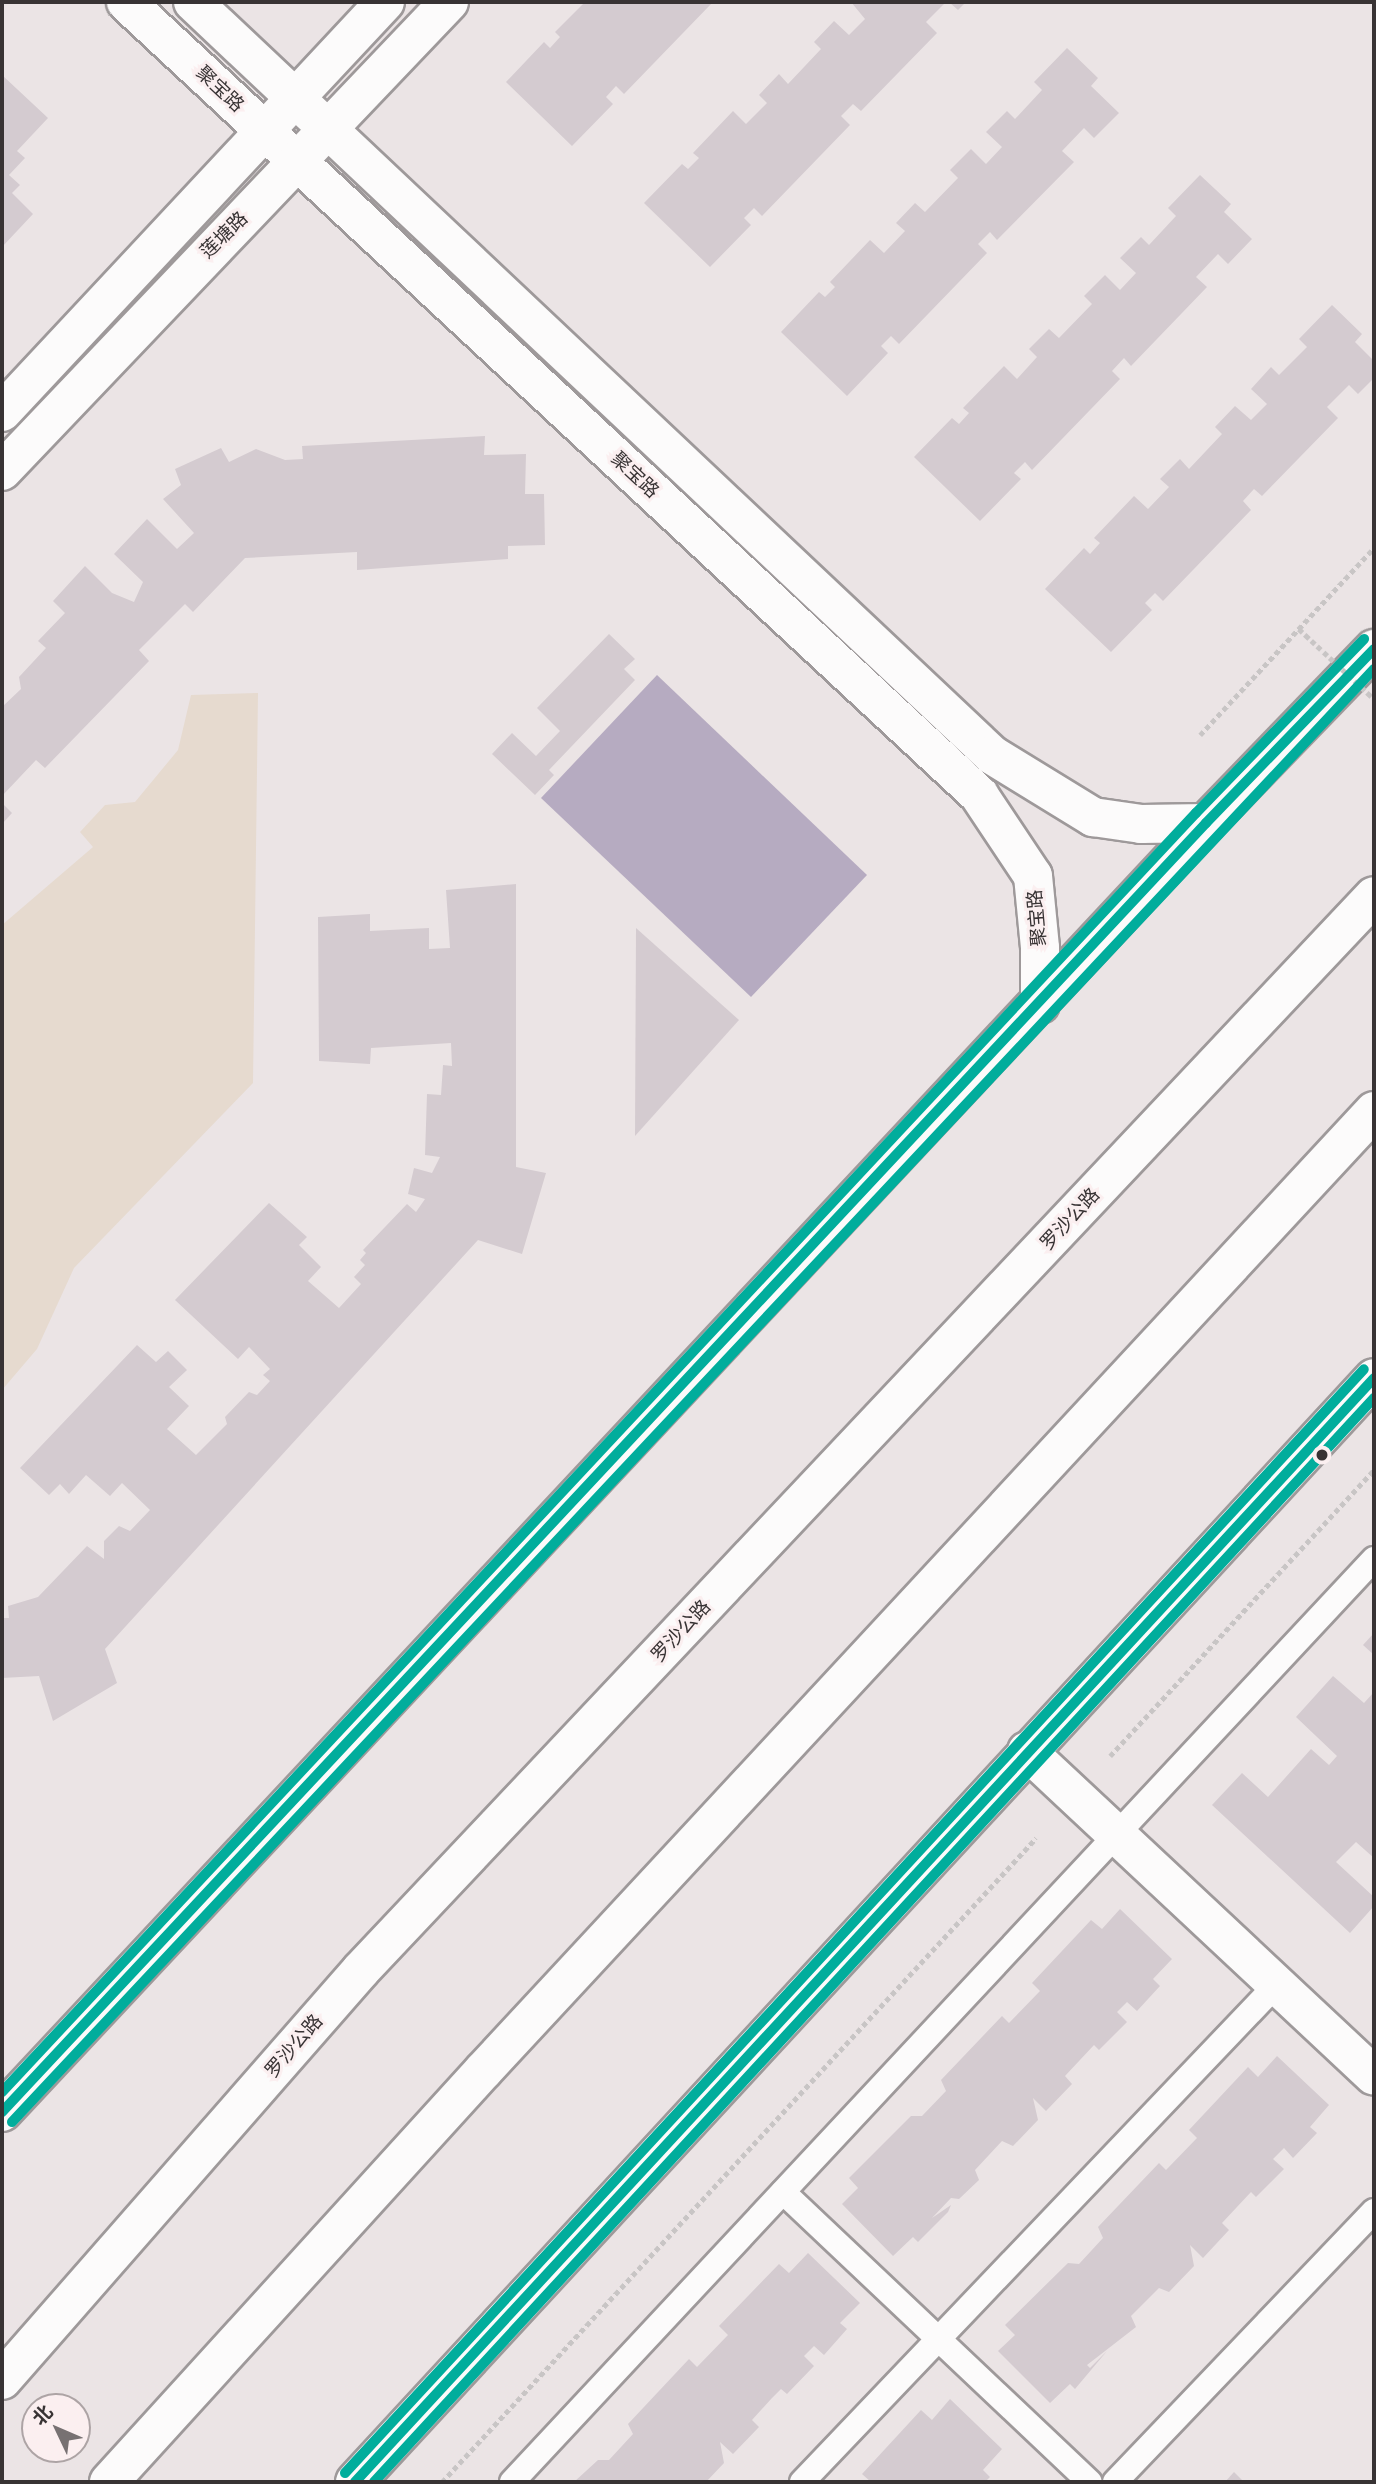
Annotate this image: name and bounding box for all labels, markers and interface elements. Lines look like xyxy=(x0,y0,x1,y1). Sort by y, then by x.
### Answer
street label: 聚宝路 xyxy=(191,61,249,117)
street label: 莲塘路 xyxy=(196,207,252,263)
street label: 聚宝路 xyxy=(606,447,664,503)
street label: 聚宝路 xyxy=(1023,889,1051,947)
street label: 罗沙公路 xyxy=(1036,1183,1104,1255)
unlabelled marker xyxy=(1315,1448,1329,1462)
street label: 罗沙公路 xyxy=(647,1595,715,1667)
street label: 罗沙公路 xyxy=(260,2010,328,2082)
north arrow xyxy=(21,2393,91,2463)
text: 北 xyxy=(27,2400,58,2430)

